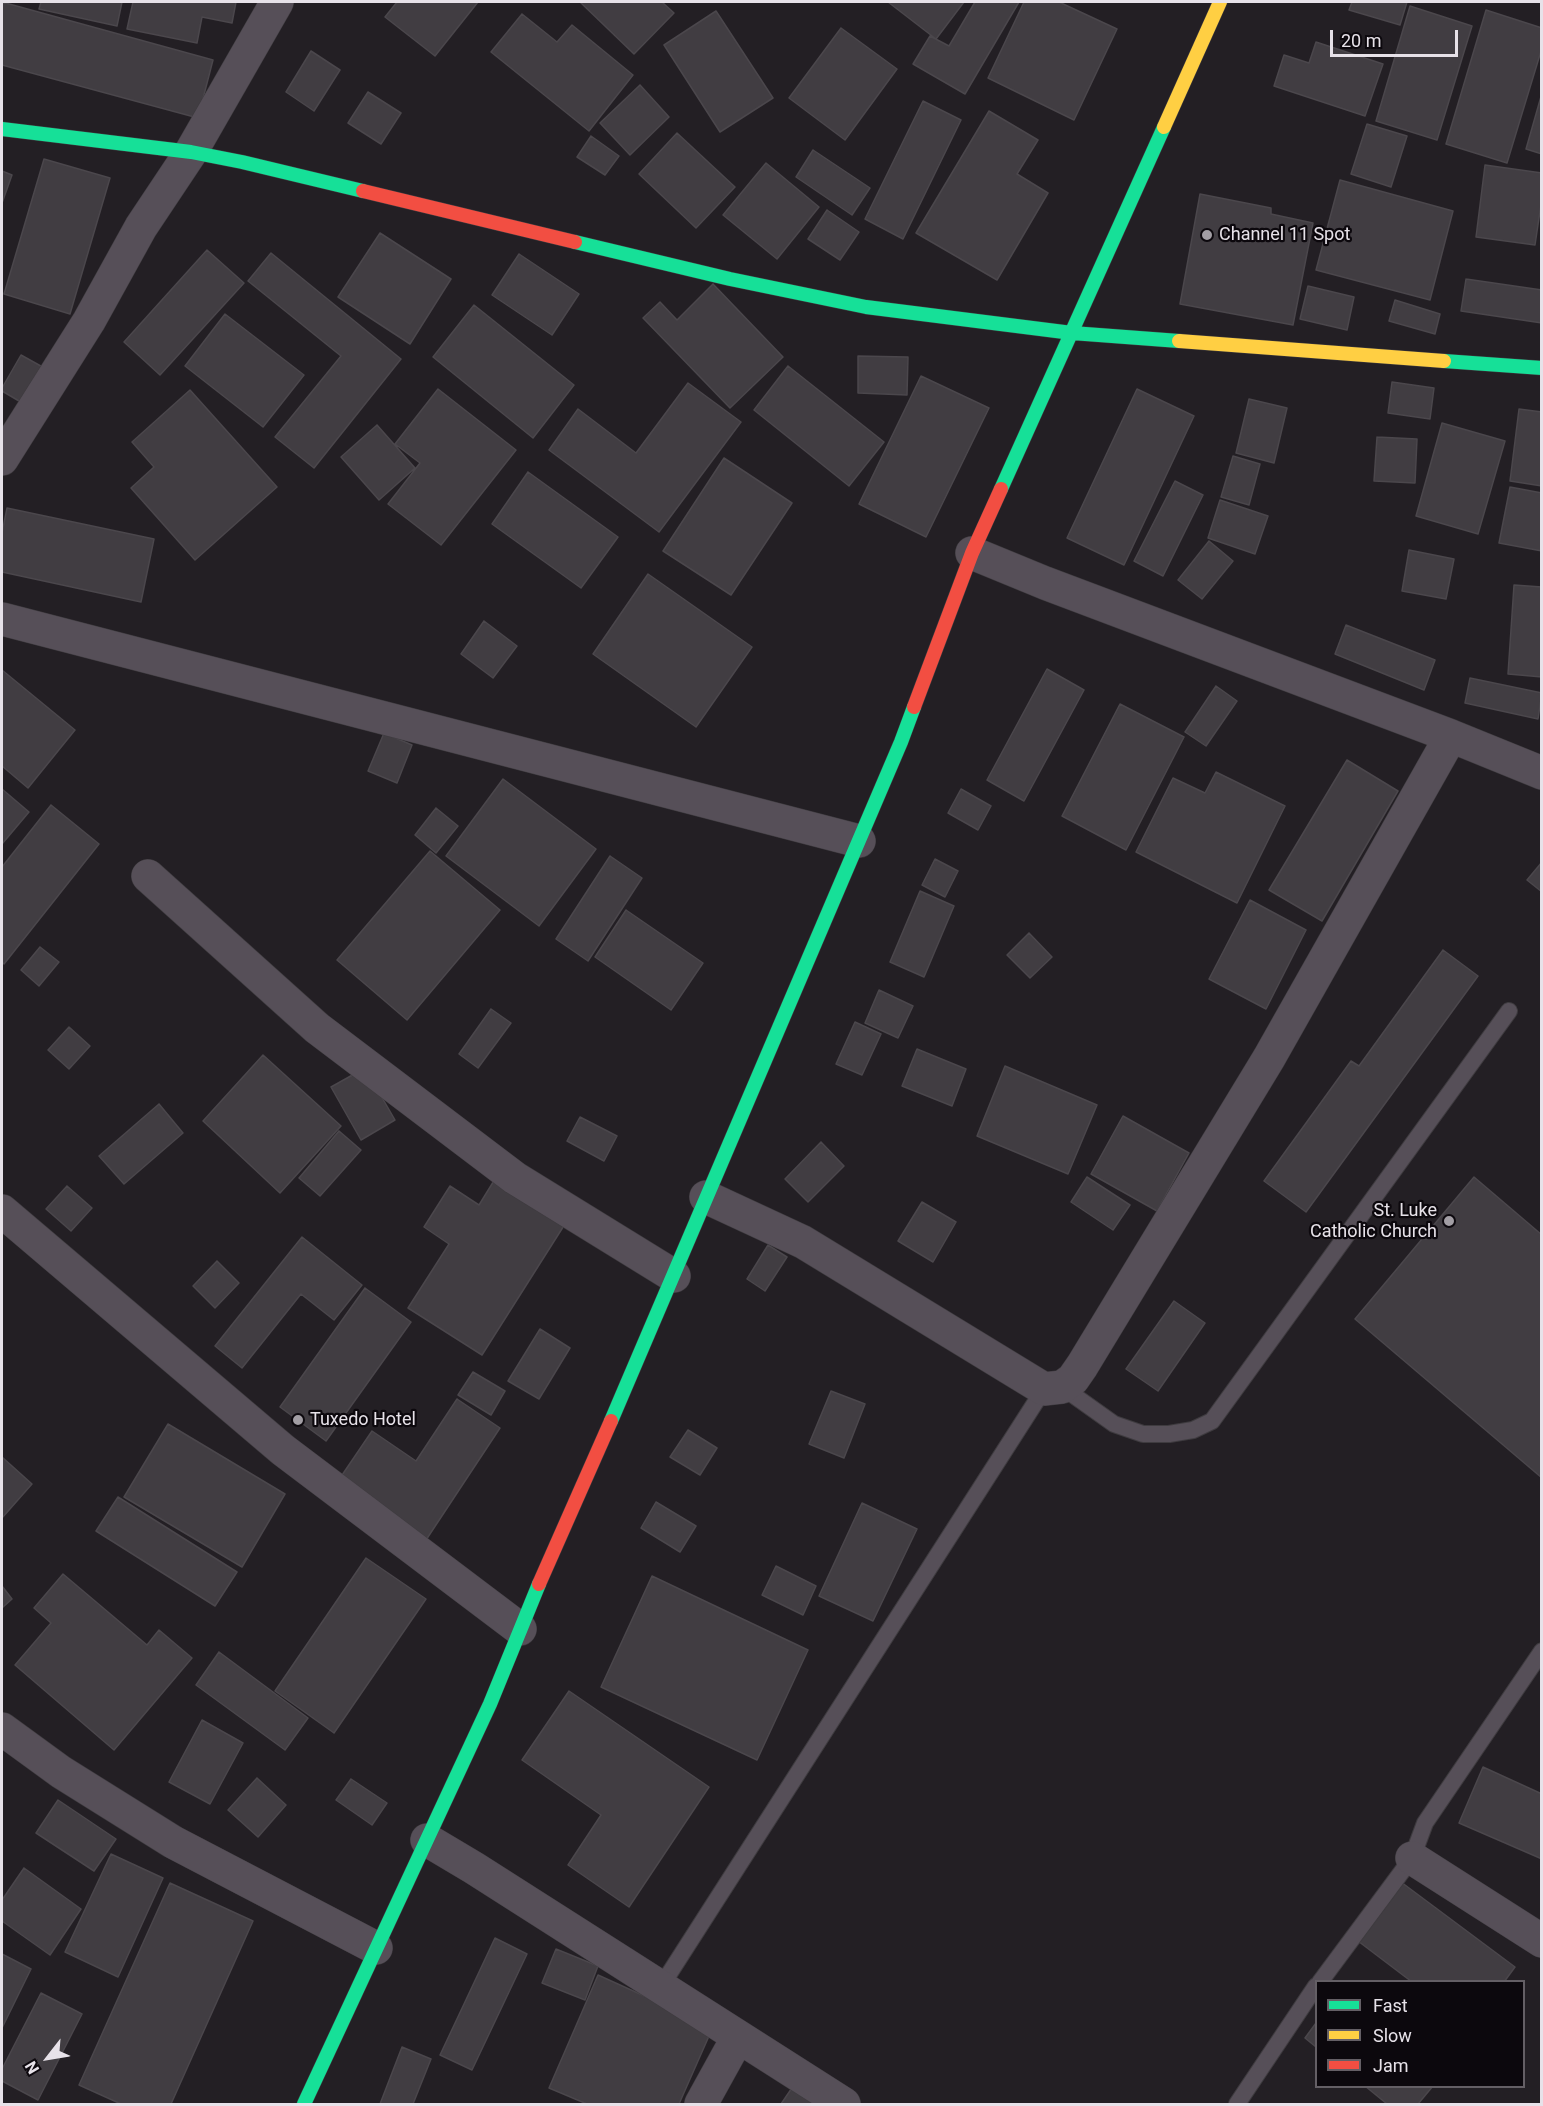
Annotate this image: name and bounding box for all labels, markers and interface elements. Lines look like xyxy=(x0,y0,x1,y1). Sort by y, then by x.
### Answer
scale bar xyxy=(1333,18,1460,56)
text: 20 m xyxy=(1341,30,1381,51)
place label: Channel 11 Spot xyxy=(1219,224,1350,246)
marker: Channel 11 Spot xyxy=(1200,228,1214,242)
place label: St. Luke Catholic Church xyxy=(1310,1200,1437,1242)
marker: St. Luke Catholic Church xyxy=(1442,1214,1456,1228)
place label: Tuxedo Hotel xyxy=(310,1409,416,1431)
marker: Tuxedo Hotel xyxy=(291,1413,305,1427)
legend xyxy=(1315,1980,1525,2088)
text: Fast xyxy=(1373,1995,1408,2016)
text: Slow xyxy=(1373,2025,1412,2046)
north arrow xyxy=(18,2028,78,2088)
text: Jam xyxy=(1373,2055,1409,2076)
text: N xyxy=(21,2058,43,2077)

